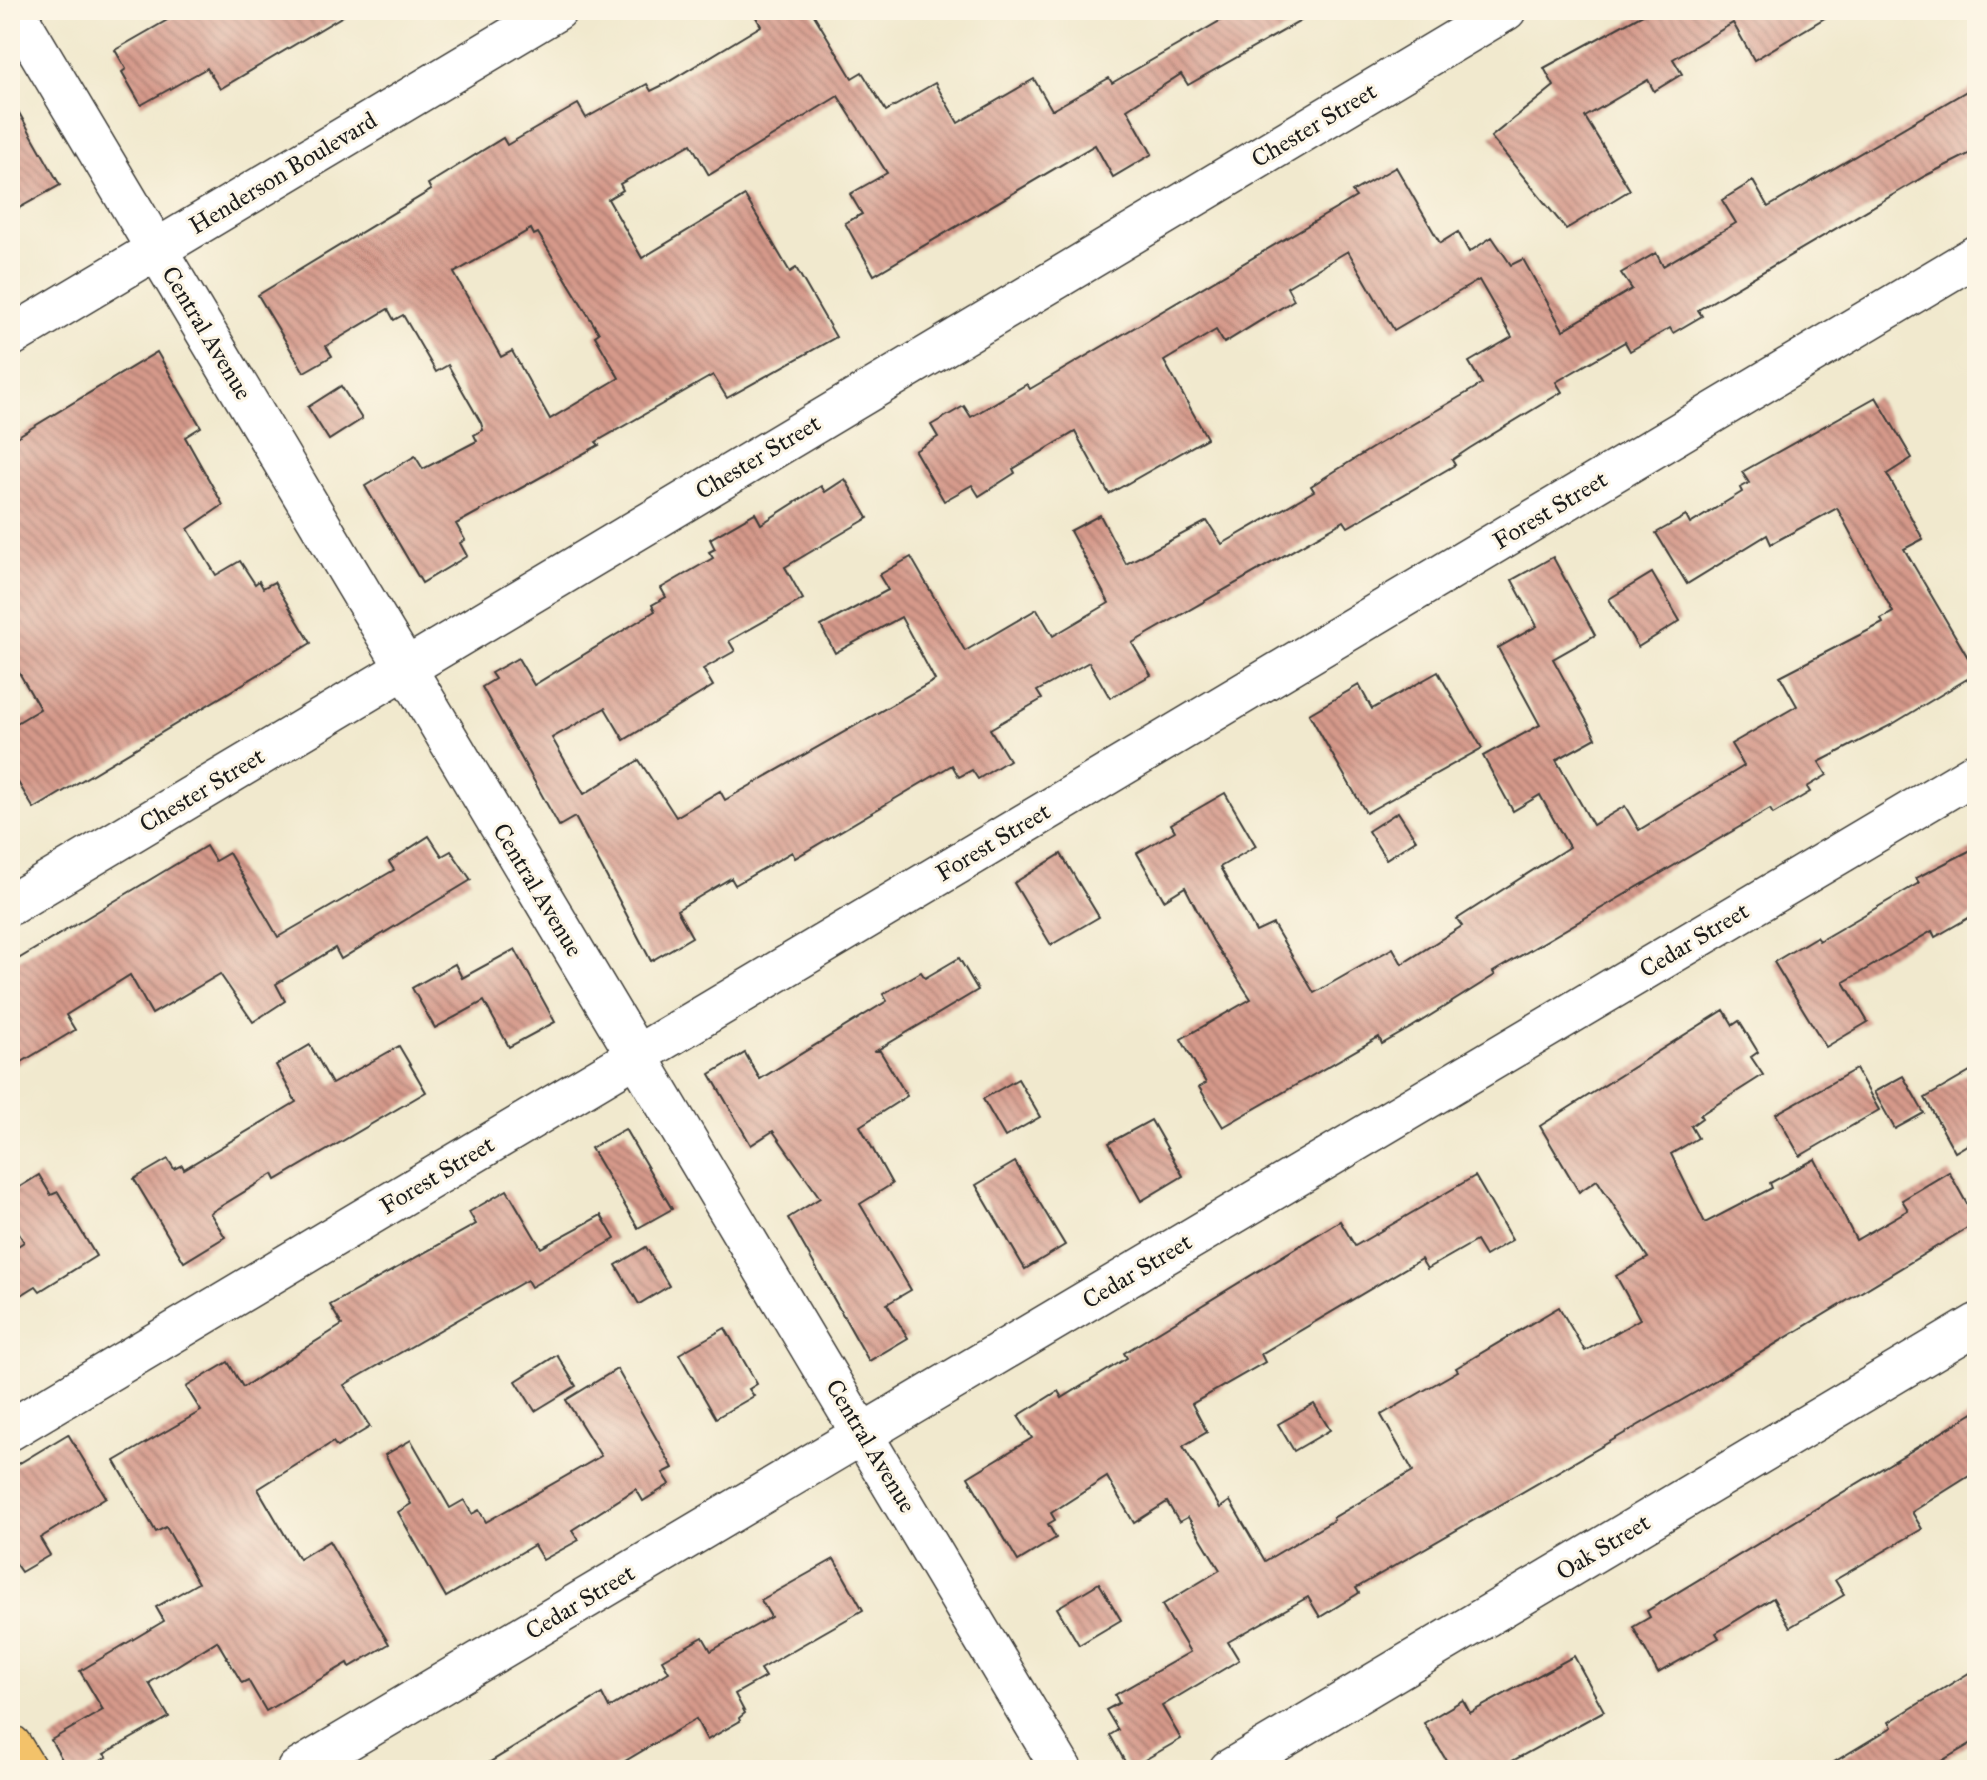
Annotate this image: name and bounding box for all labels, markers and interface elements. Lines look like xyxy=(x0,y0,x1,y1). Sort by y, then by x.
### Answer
street label: Chester Street xyxy=(1246,76,1382,174)
street label: Henderson Boulevard xyxy=(184,105,382,241)
street label: Central Avenue xyxy=(155,261,259,405)
street label: Chester Street xyxy=(690,408,826,506)
street label: Forest Street xyxy=(1487,464,1613,556)
street label: Chester Street xyxy=(134,741,270,839)
street label: Forest Street xyxy=(930,796,1056,888)
street label: Central Avenue xyxy=(486,818,590,962)
street label: Cedar Street xyxy=(1634,895,1755,984)
street label: Forest Street xyxy=(374,1129,500,1221)
street label: Cedar Street xyxy=(1077,1226,1198,1315)
street label: Central Avenue xyxy=(819,1374,923,1518)
street label: Oak Street xyxy=(1551,1507,1656,1587)
street label: Cedar Street xyxy=(520,1557,641,1646)

